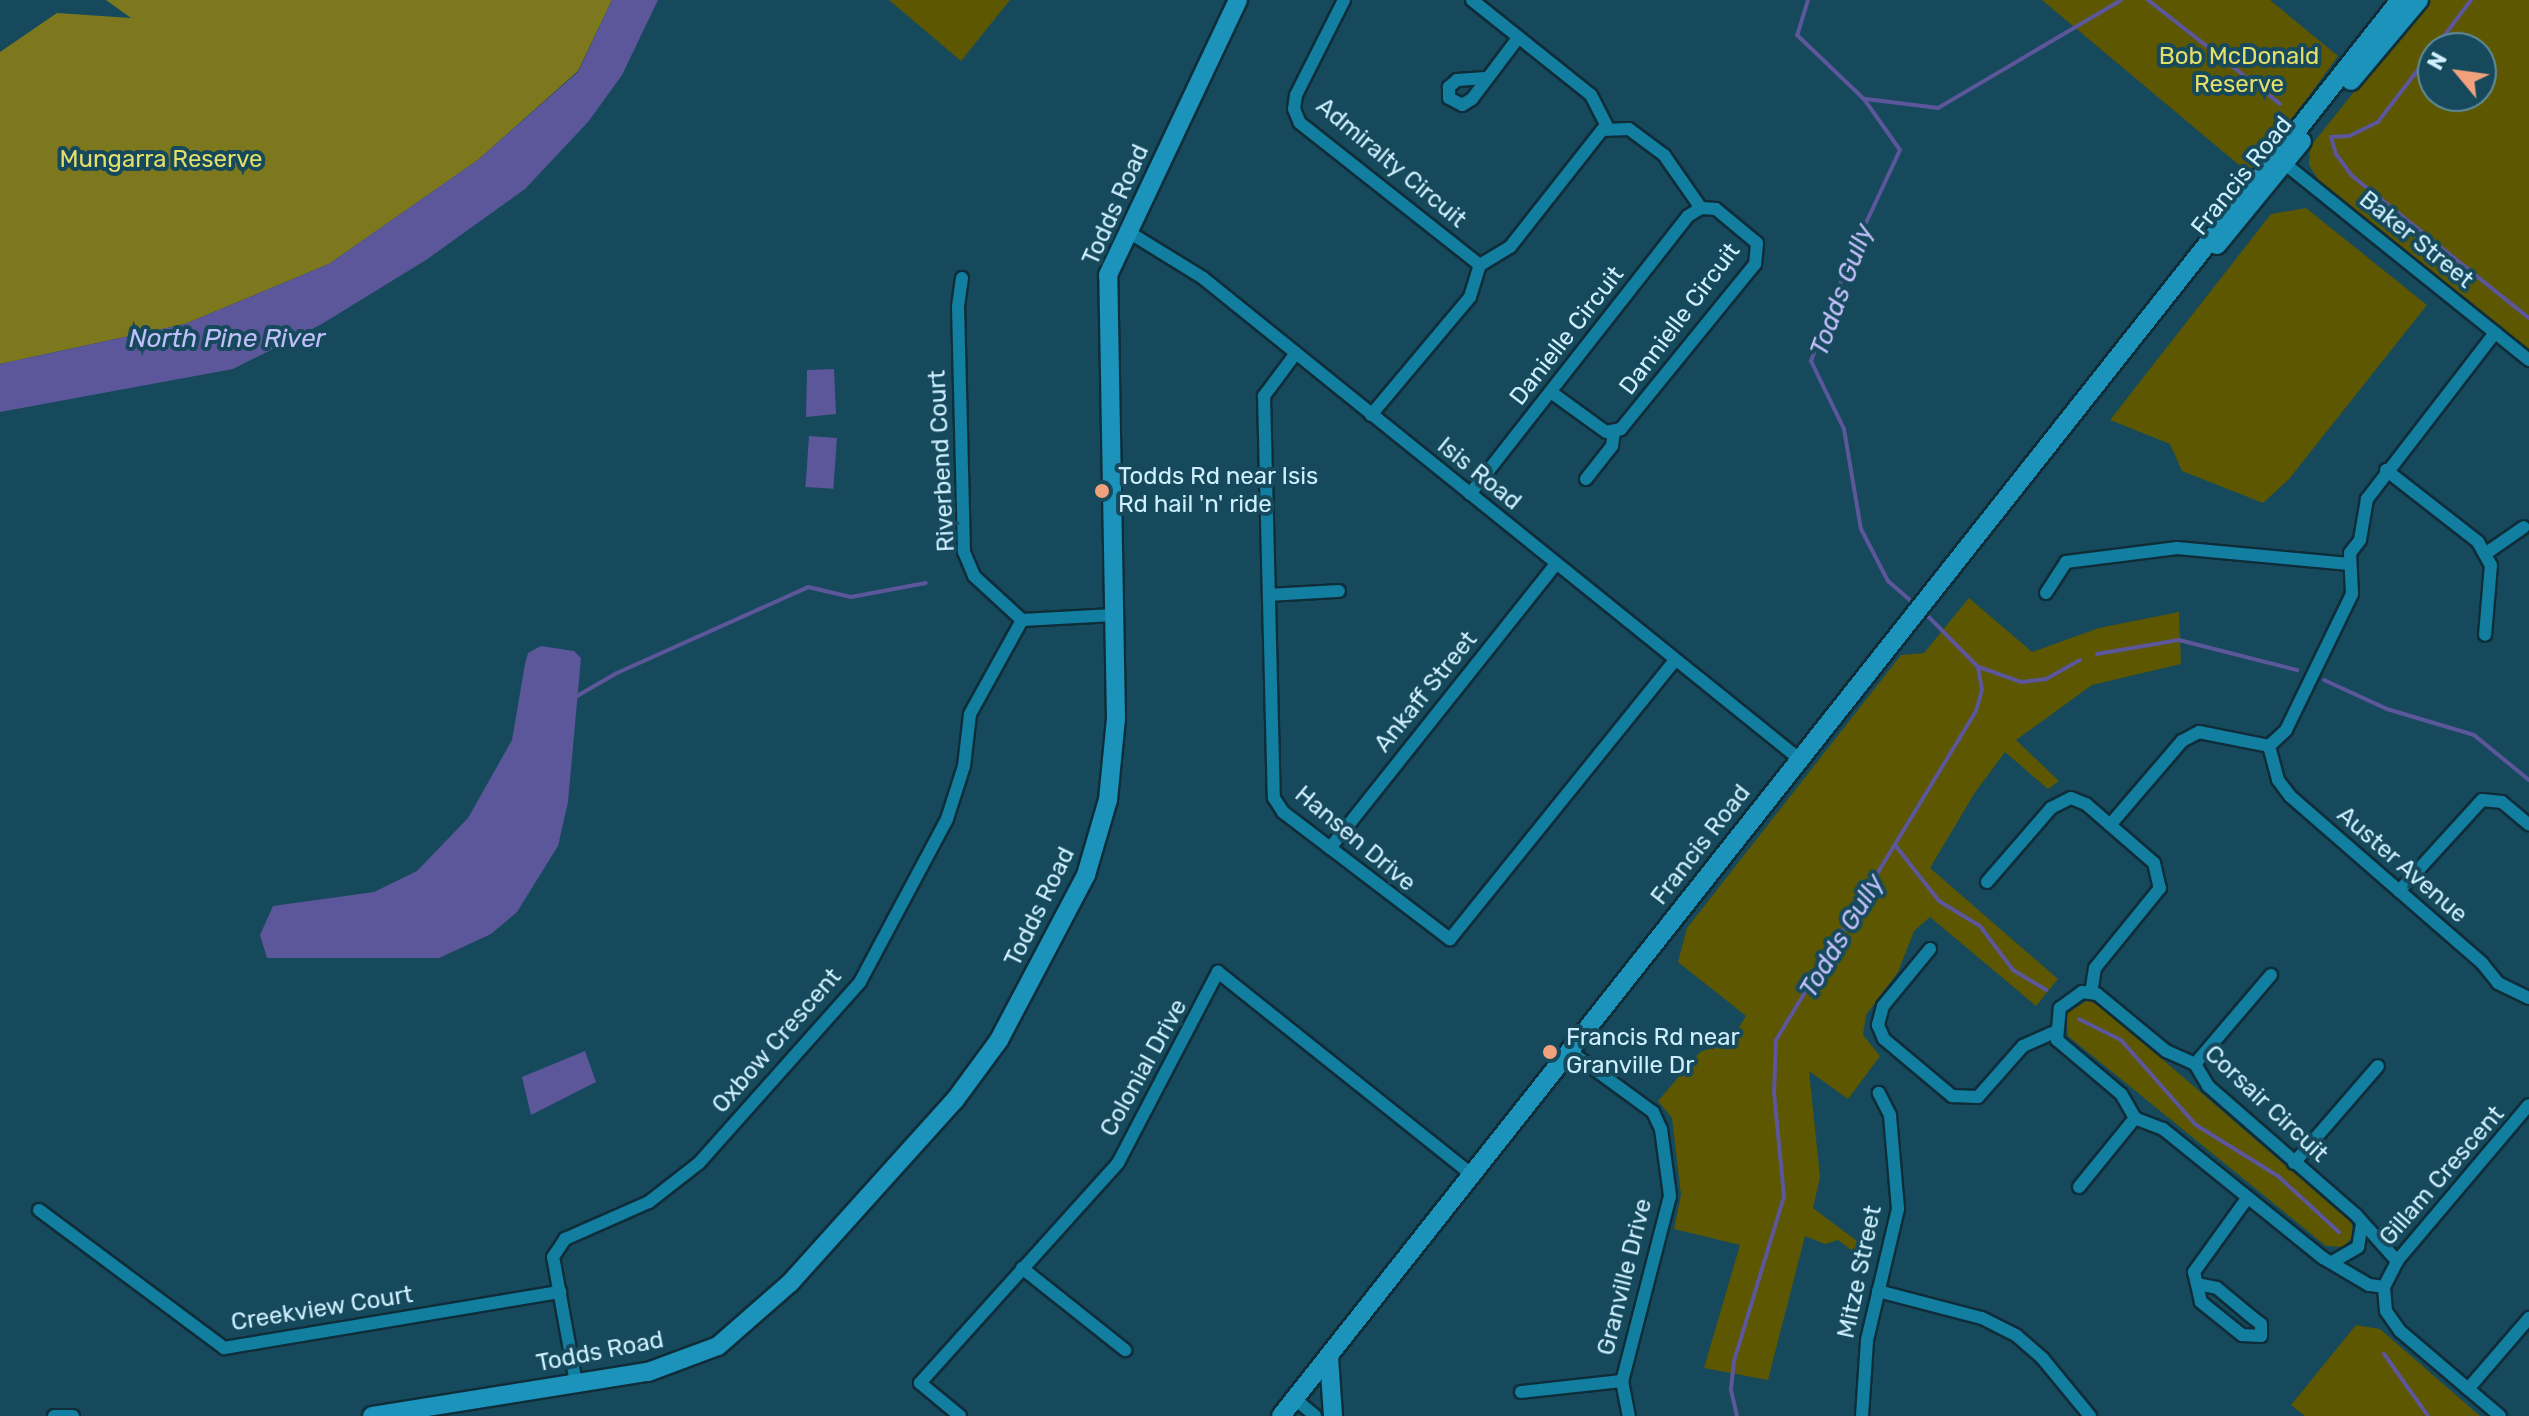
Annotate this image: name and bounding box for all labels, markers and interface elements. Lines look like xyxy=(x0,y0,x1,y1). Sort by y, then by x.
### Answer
north arrow xyxy=(2417,32,2497,112)
park label: Bob McDonald Reserve xyxy=(2159,43,2319,99)
text: N xyxy=(2422,48,2453,75)
street label: Admiralty Circuit xyxy=(1310,92,1472,234)
street label: Francis Road xyxy=(2185,111,2299,241)
street label: Todds Road xyxy=(1077,140,1155,270)
park label: Mungarra Reserve xyxy=(60,146,262,174)
street label: Baker Street xyxy=(2353,185,2479,295)
water label: Todds Gully xyxy=(1804,219,1880,361)
street label: Dannielle Circuit xyxy=(1614,237,1746,401)
street label: Danielle Circuit xyxy=(1504,261,1630,411)
water label: North Pine River xyxy=(129,323,325,355)
street label: Riverbend Court xyxy=(923,369,961,553)
street label: Isis Road xyxy=(1431,431,1527,517)
place label: Todds Rd near Isis Rd hail 'n' ride xyxy=(1118,463,1319,519)
marker: Todds Rd near Isis Rd hail 'n' ride xyxy=(1093,482,1111,500)
street label: Ankaff Street xyxy=(1368,626,1484,758)
street label: Francis Road xyxy=(1645,779,1757,911)
street label: Hansen Drive xyxy=(1289,780,1421,898)
street label: Auster Avenue xyxy=(2330,800,2474,930)
street label: Todds Road xyxy=(999,843,1081,971)
water label: Todds Gully xyxy=(1793,869,1891,1003)
street label: Oxbow Crescent xyxy=(706,963,848,1119)
street label: Colonial Drive xyxy=(1094,994,1194,1142)
place label: Francis Rd near Granville Dr xyxy=(1566,1024,1740,1080)
street label: Corsair Circuit xyxy=(2198,1039,2334,1169)
marker: Francis Rd near Granville Dr xyxy=(1541,1043,1559,1061)
street label: Gillam Crescent xyxy=(2374,1100,2510,1252)
street label: Granville Drive xyxy=(1592,1196,1658,1358)
street label: Mitze Street xyxy=(1832,1203,1888,1341)
street label: Creekview Court xyxy=(229,1280,415,1338)
street label: Todds Road xyxy=(534,1326,666,1378)

